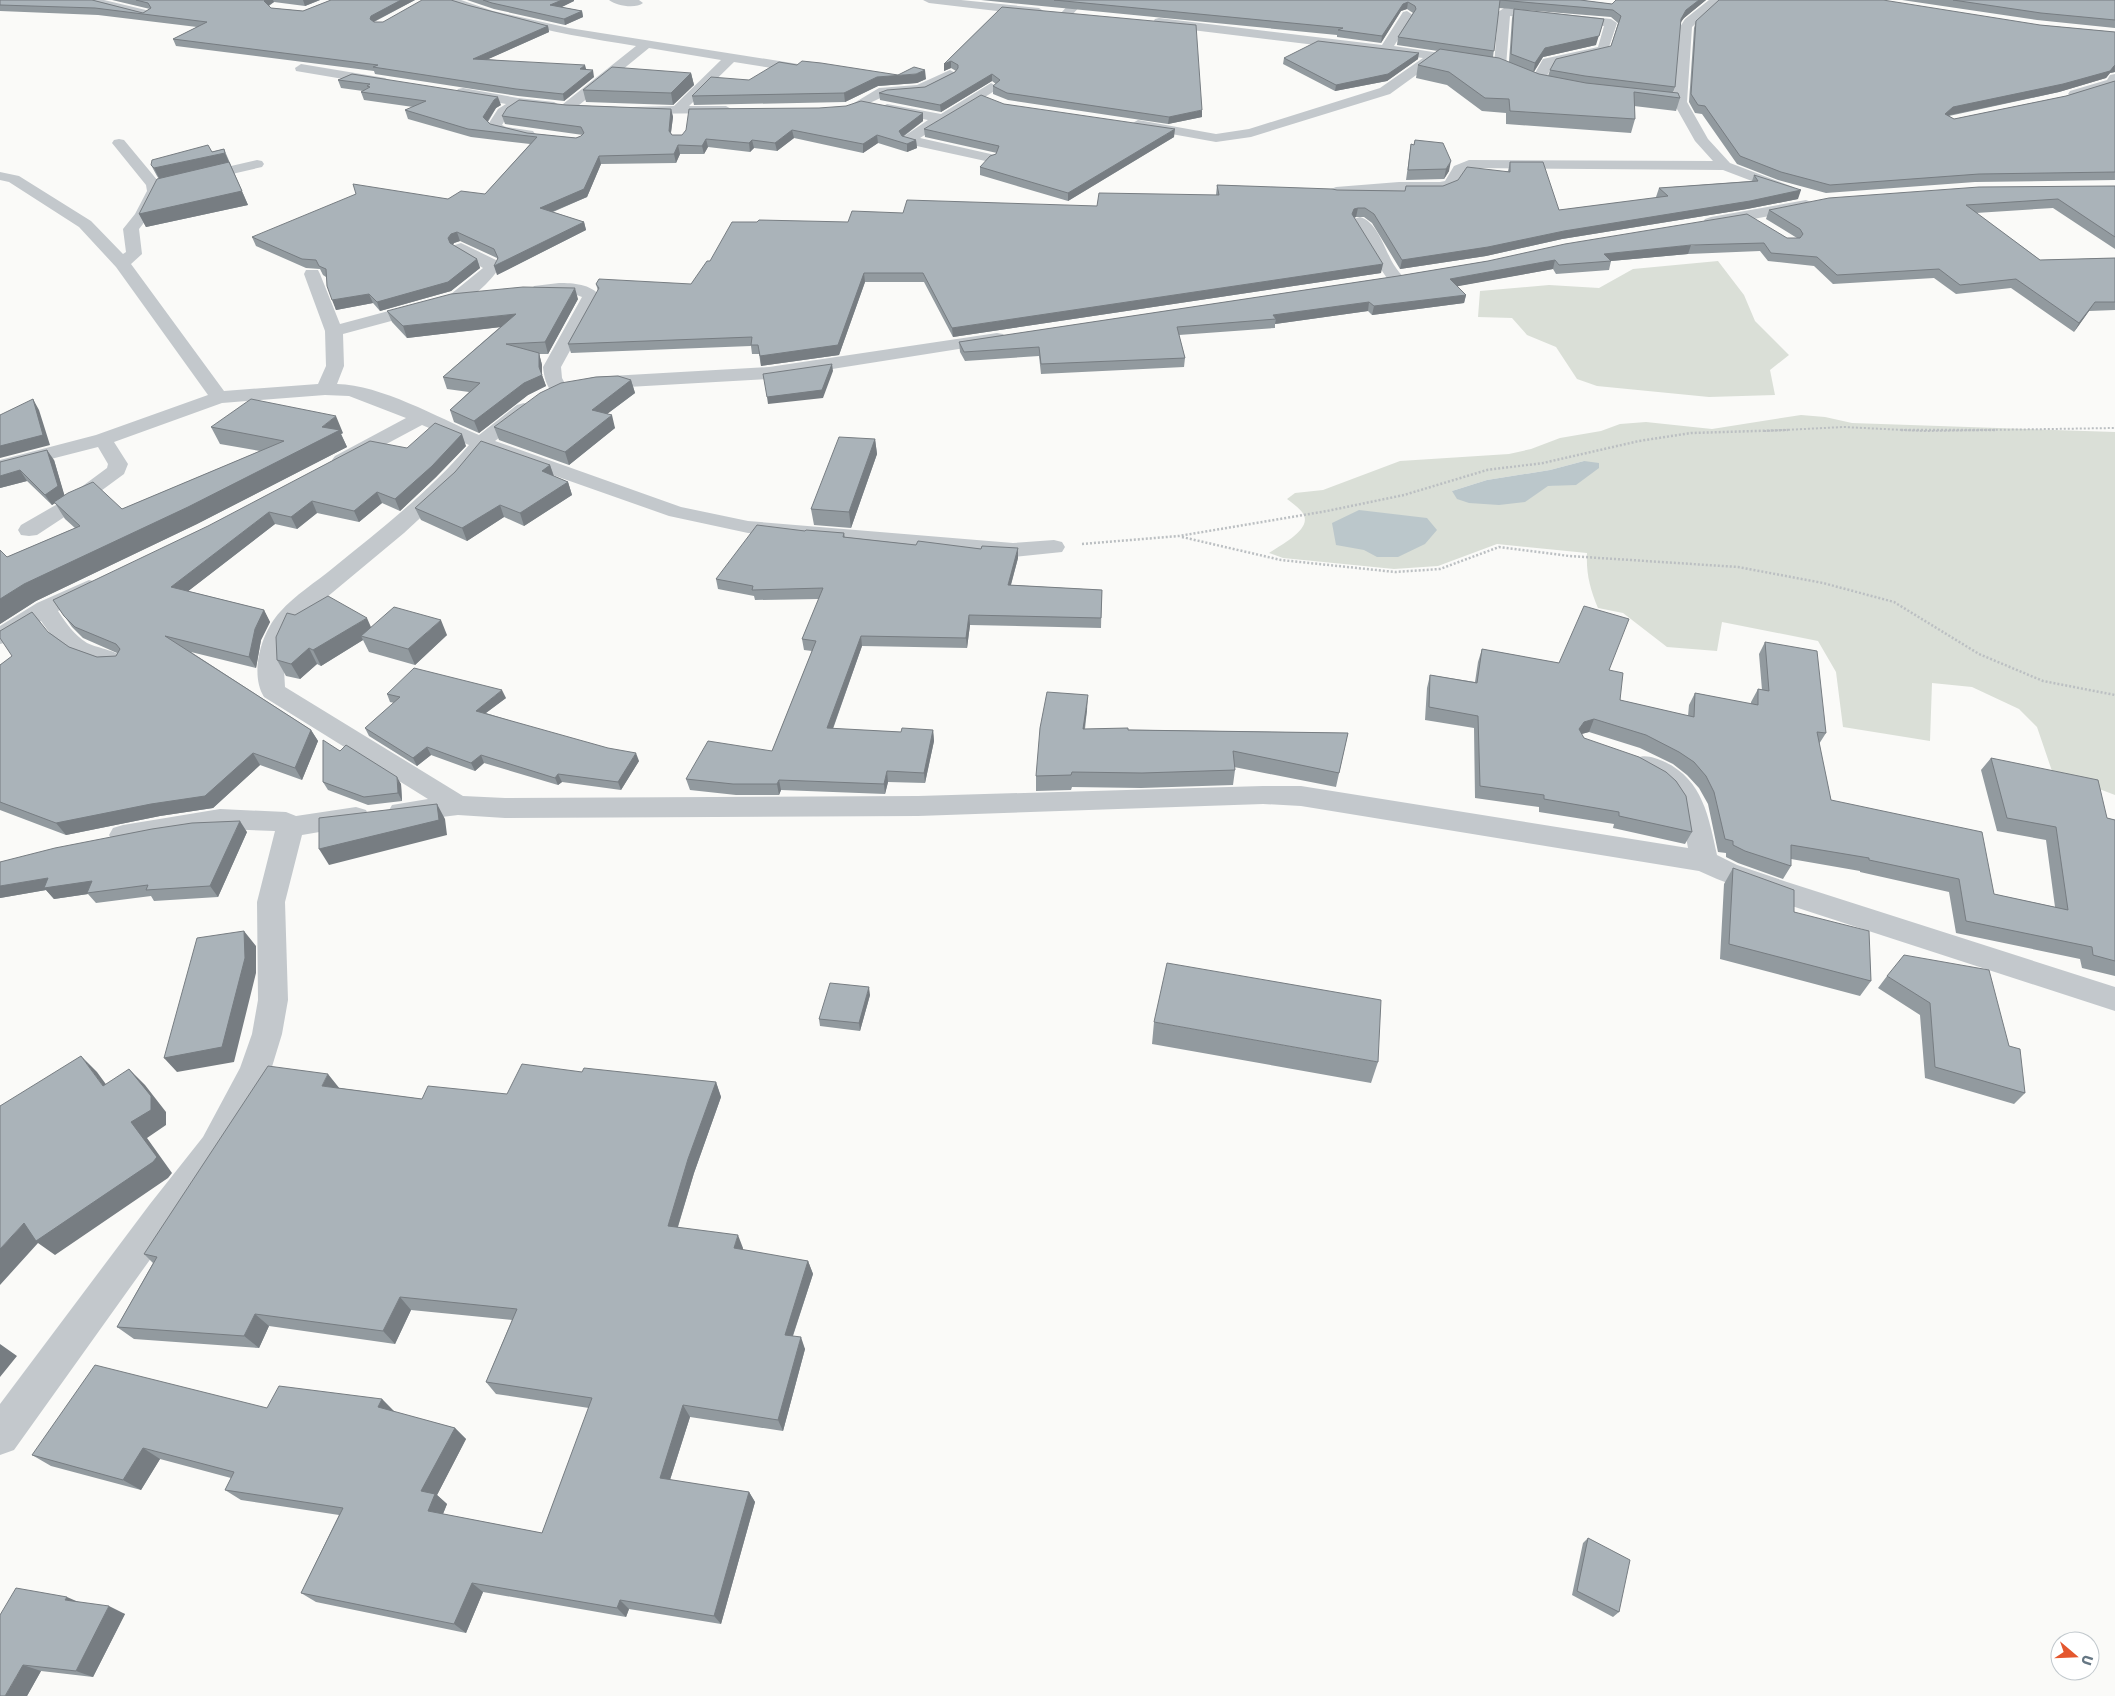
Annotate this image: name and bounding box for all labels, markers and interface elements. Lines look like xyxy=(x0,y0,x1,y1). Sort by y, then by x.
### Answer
north arrow xyxy=(2050,1631,2100,1681)
text: U xyxy=(2076,1652,2098,1668)

